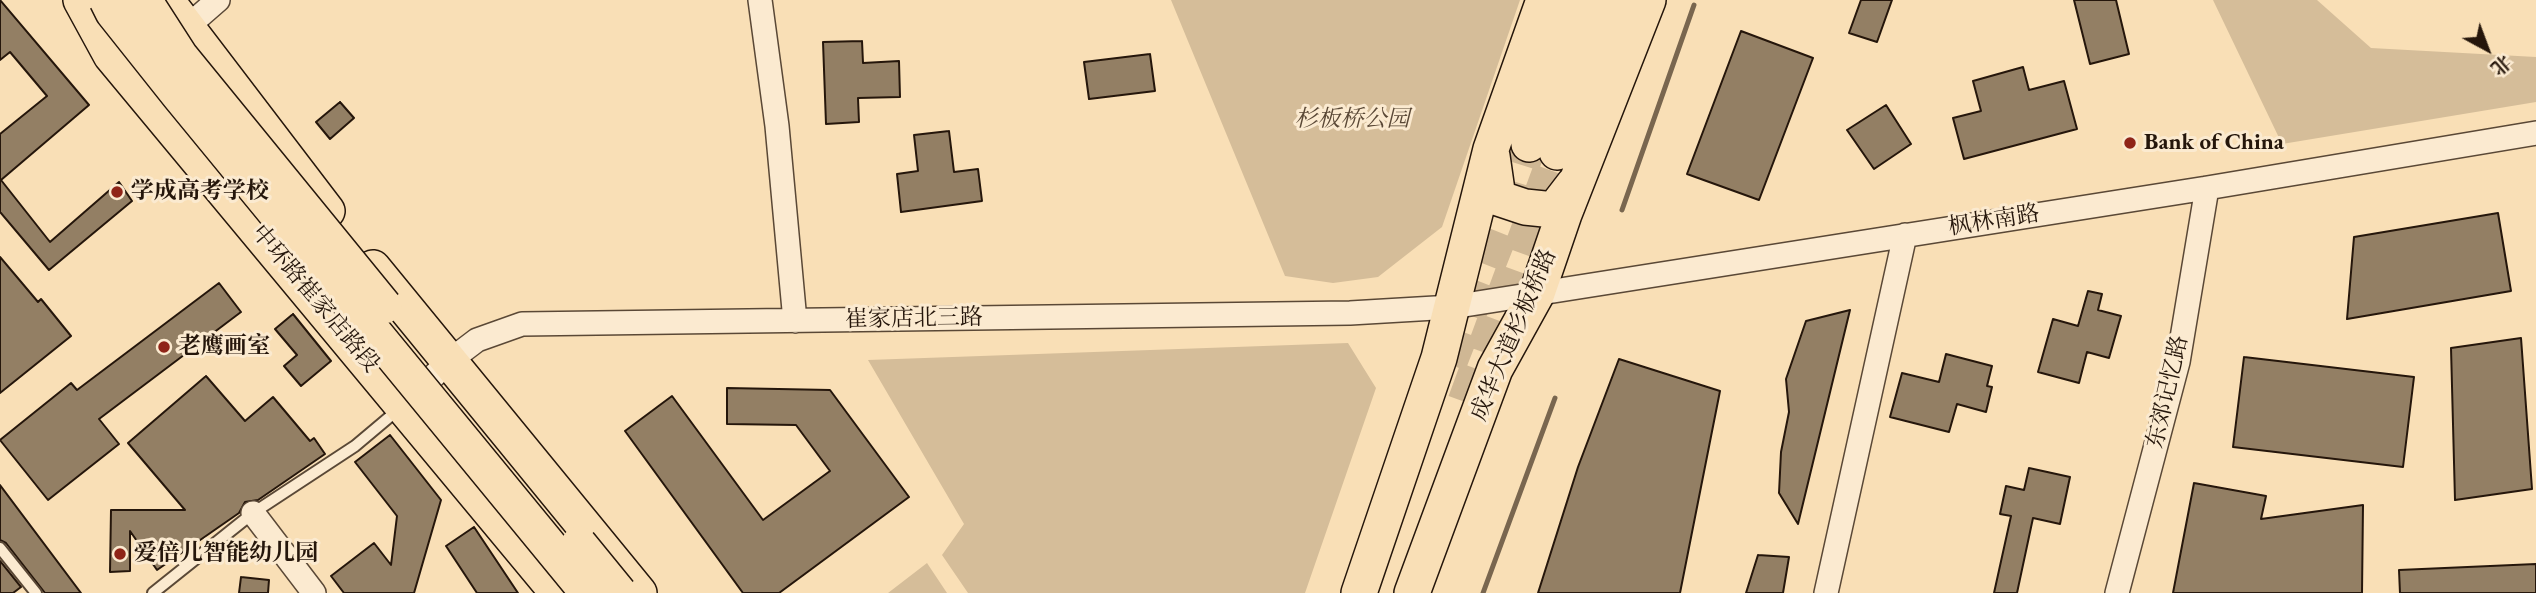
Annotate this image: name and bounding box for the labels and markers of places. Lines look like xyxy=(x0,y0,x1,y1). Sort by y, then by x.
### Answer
place label: Bank of China xyxy=(2144,129,2284,157)
marker: Bank of China xyxy=(2122,135,2138,151)
place label: 学成高考学校 xyxy=(131,178,269,206)
marker: 学成高考学校 xyxy=(109,184,125,200)
place label: 老鹰画室 xyxy=(178,333,270,361)
marker: 老鹰画室 xyxy=(156,339,172,355)
place label: 爱倍儿智能幼儿园 xyxy=(134,540,318,568)
marker: 爱倍儿智能幼儿园 xyxy=(112,546,128,562)

